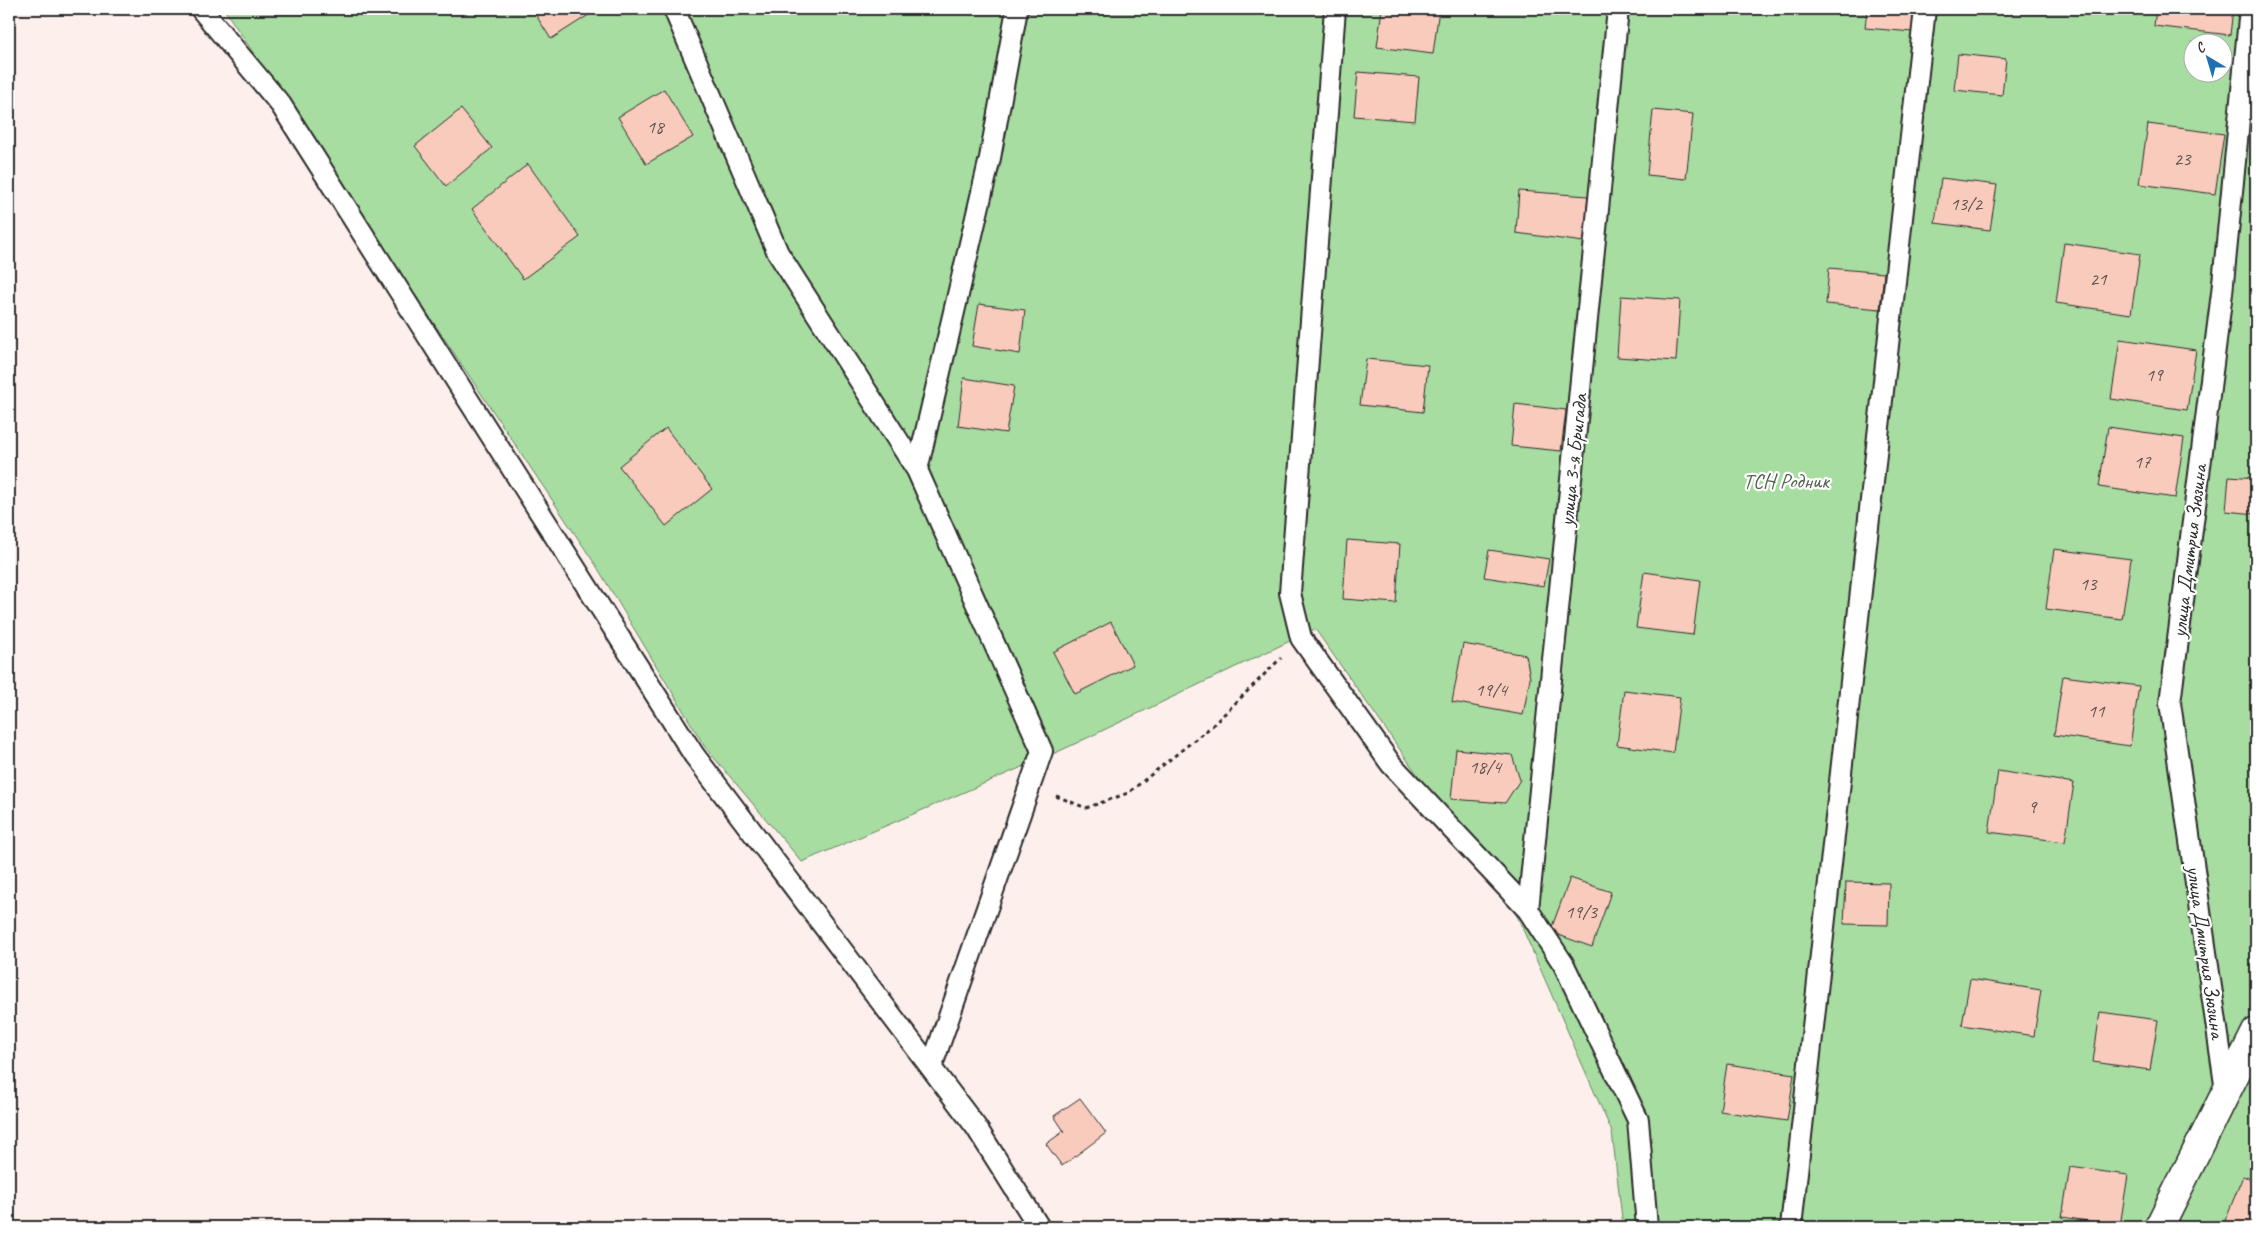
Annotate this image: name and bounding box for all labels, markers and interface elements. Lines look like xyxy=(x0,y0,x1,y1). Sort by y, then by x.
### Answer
north arrow xyxy=(2182,32,2232,82)
text: С xyxy=(2192,38,2210,57)
house number: 18 xyxy=(646,115,666,139)
house number: 23 xyxy=(2173,147,2192,171)
house number: 13/2 xyxy=(1950,192,1983,216)
house number: 21 xyxy=(2089,267,2108,291)
house number: 19 xyxy=(2145,363,2164,387)
street label: улица 3-я Бригада xyxy=(1553,391,1593,529)
house number: 17 xyxy=(2133,450,2152,474)
street label: улица Дмитрия Зюзина xyxy=(2165,461,2213,641)
park label: ТСН Родник xyxy=(1743,468,1830,494)
house number: 13 xyxy=(2079,572,2098,596)
house number: 19/4 xyxy=(1475,678,1509,702)
house number: 11 xyxy=(2087,699,2106,723)
house number: 18/4 xyxy=(1469,755,1503,779)
house number: 9 xyxy=(2028,795,2038,819)
street label: улица Дмитрия Зюзина xyxy=(2181,862,2231,1042)
house number: 19/3 xyxy=(1565,900,1598,924)

